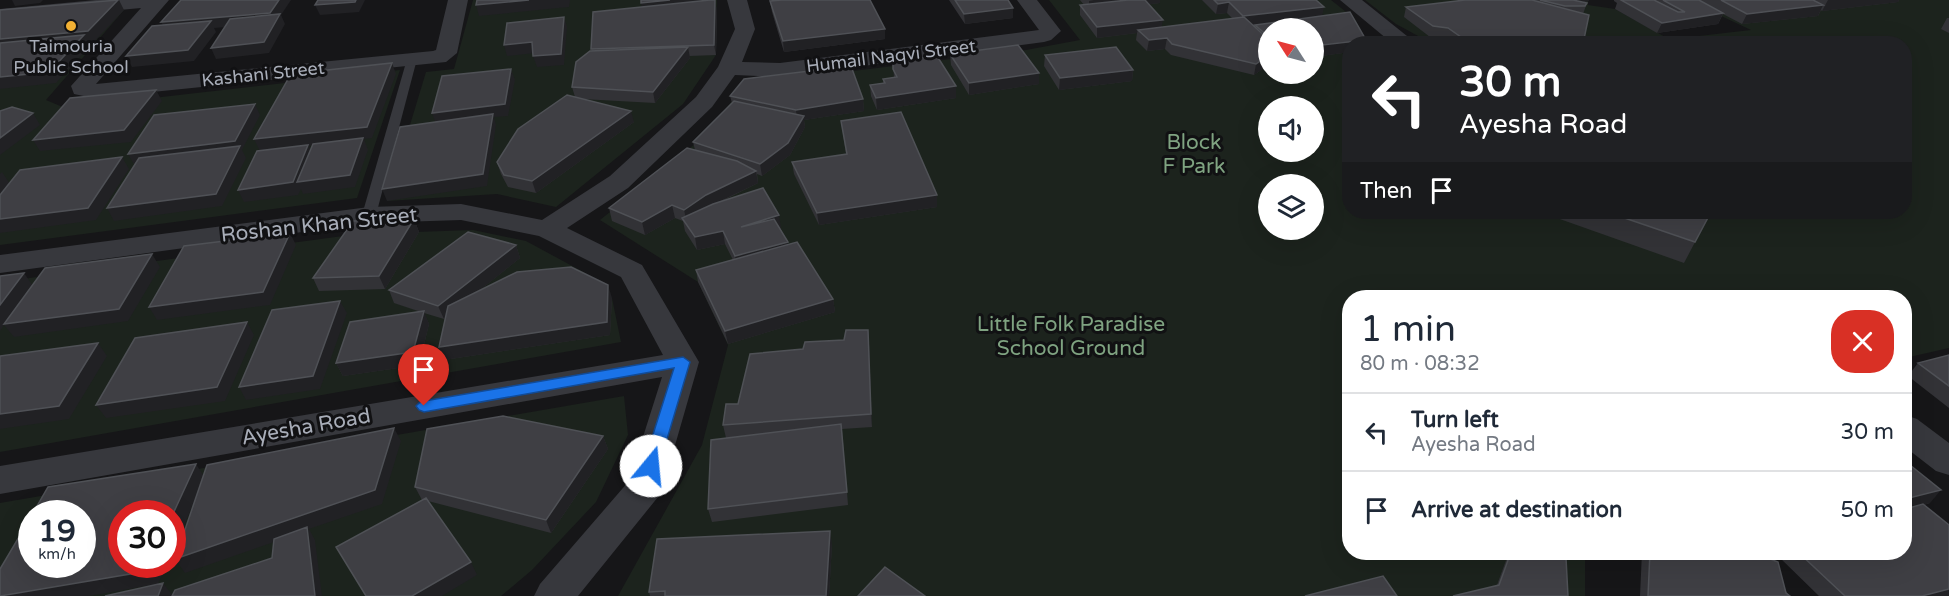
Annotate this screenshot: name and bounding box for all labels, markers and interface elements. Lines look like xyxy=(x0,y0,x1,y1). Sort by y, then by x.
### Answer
north arrow xyxy=(1258,18,1324,84)
map controls xyxy=(1258,18,1324,240)
marker: Taimouria Public School xyxy=(64,19,78,33)
place label: Taimouria Public School xyxy=(13,35,129,78)
street label: Humail Naqvi Street xyxy=(805,35,977,77)
street label: Kashani Street xyxy=(200,57,326,91)
text: 30 m xyxy=(1459,57,1561,108)
icon: left xyxy=(1360,60,1438,138)
button: sound xyxy=(1258,96,1324,162)
text: Ayesha Road xyxy=(1459,108,1627,141)
park label: Block F Park xyxy=(1162,130,1226,179)
button: layers xyxy=(1258,174,1324,240)
icon: arrive xyxy=(1425,174,1458,207)
text: Then xyxy=(1360,178,1413,204)
street label: Roshan Khan Street xyxy=(219,202,419,248)
text: 1 min xyxy=(1360,308,1456,351)
button: close xyxy=(1831,310,1894,373)
park label: Little Folk Paradise School Ground xyxy=(977,312,1165,361)
pin xyxy=(398,344,449,406)
text: 80 m · 08:32 xyxy=(1360,352,1480,376)
icon: arrive xyxy=(407,353,440,386)
street label: Ayesha Road xyxy=(239,403,373,451)
text: Turn left xyxy=(1411,407,1499,433)
icon: left xyxy=(1360,416,1393,449)
text: 30 m xyxy=(1840,419,1894,445)
text: Ayesha Road xyxy=(1411,433,1536,457)
position arrow xyxy=(619,434,683,498)
icon: arrive xyxy=(1360,494,1393,527)
text: Arrive at destination xyxy=(1411,497,1622,523)
text: 50 m xyxy=(1840,497,1894,523)
speed limit sign: 30 xyxy=(108,500,186,578)
text: 19 xyxy=(38,513,76,550)
text: km/h xyxy=(38,545,76,563)

